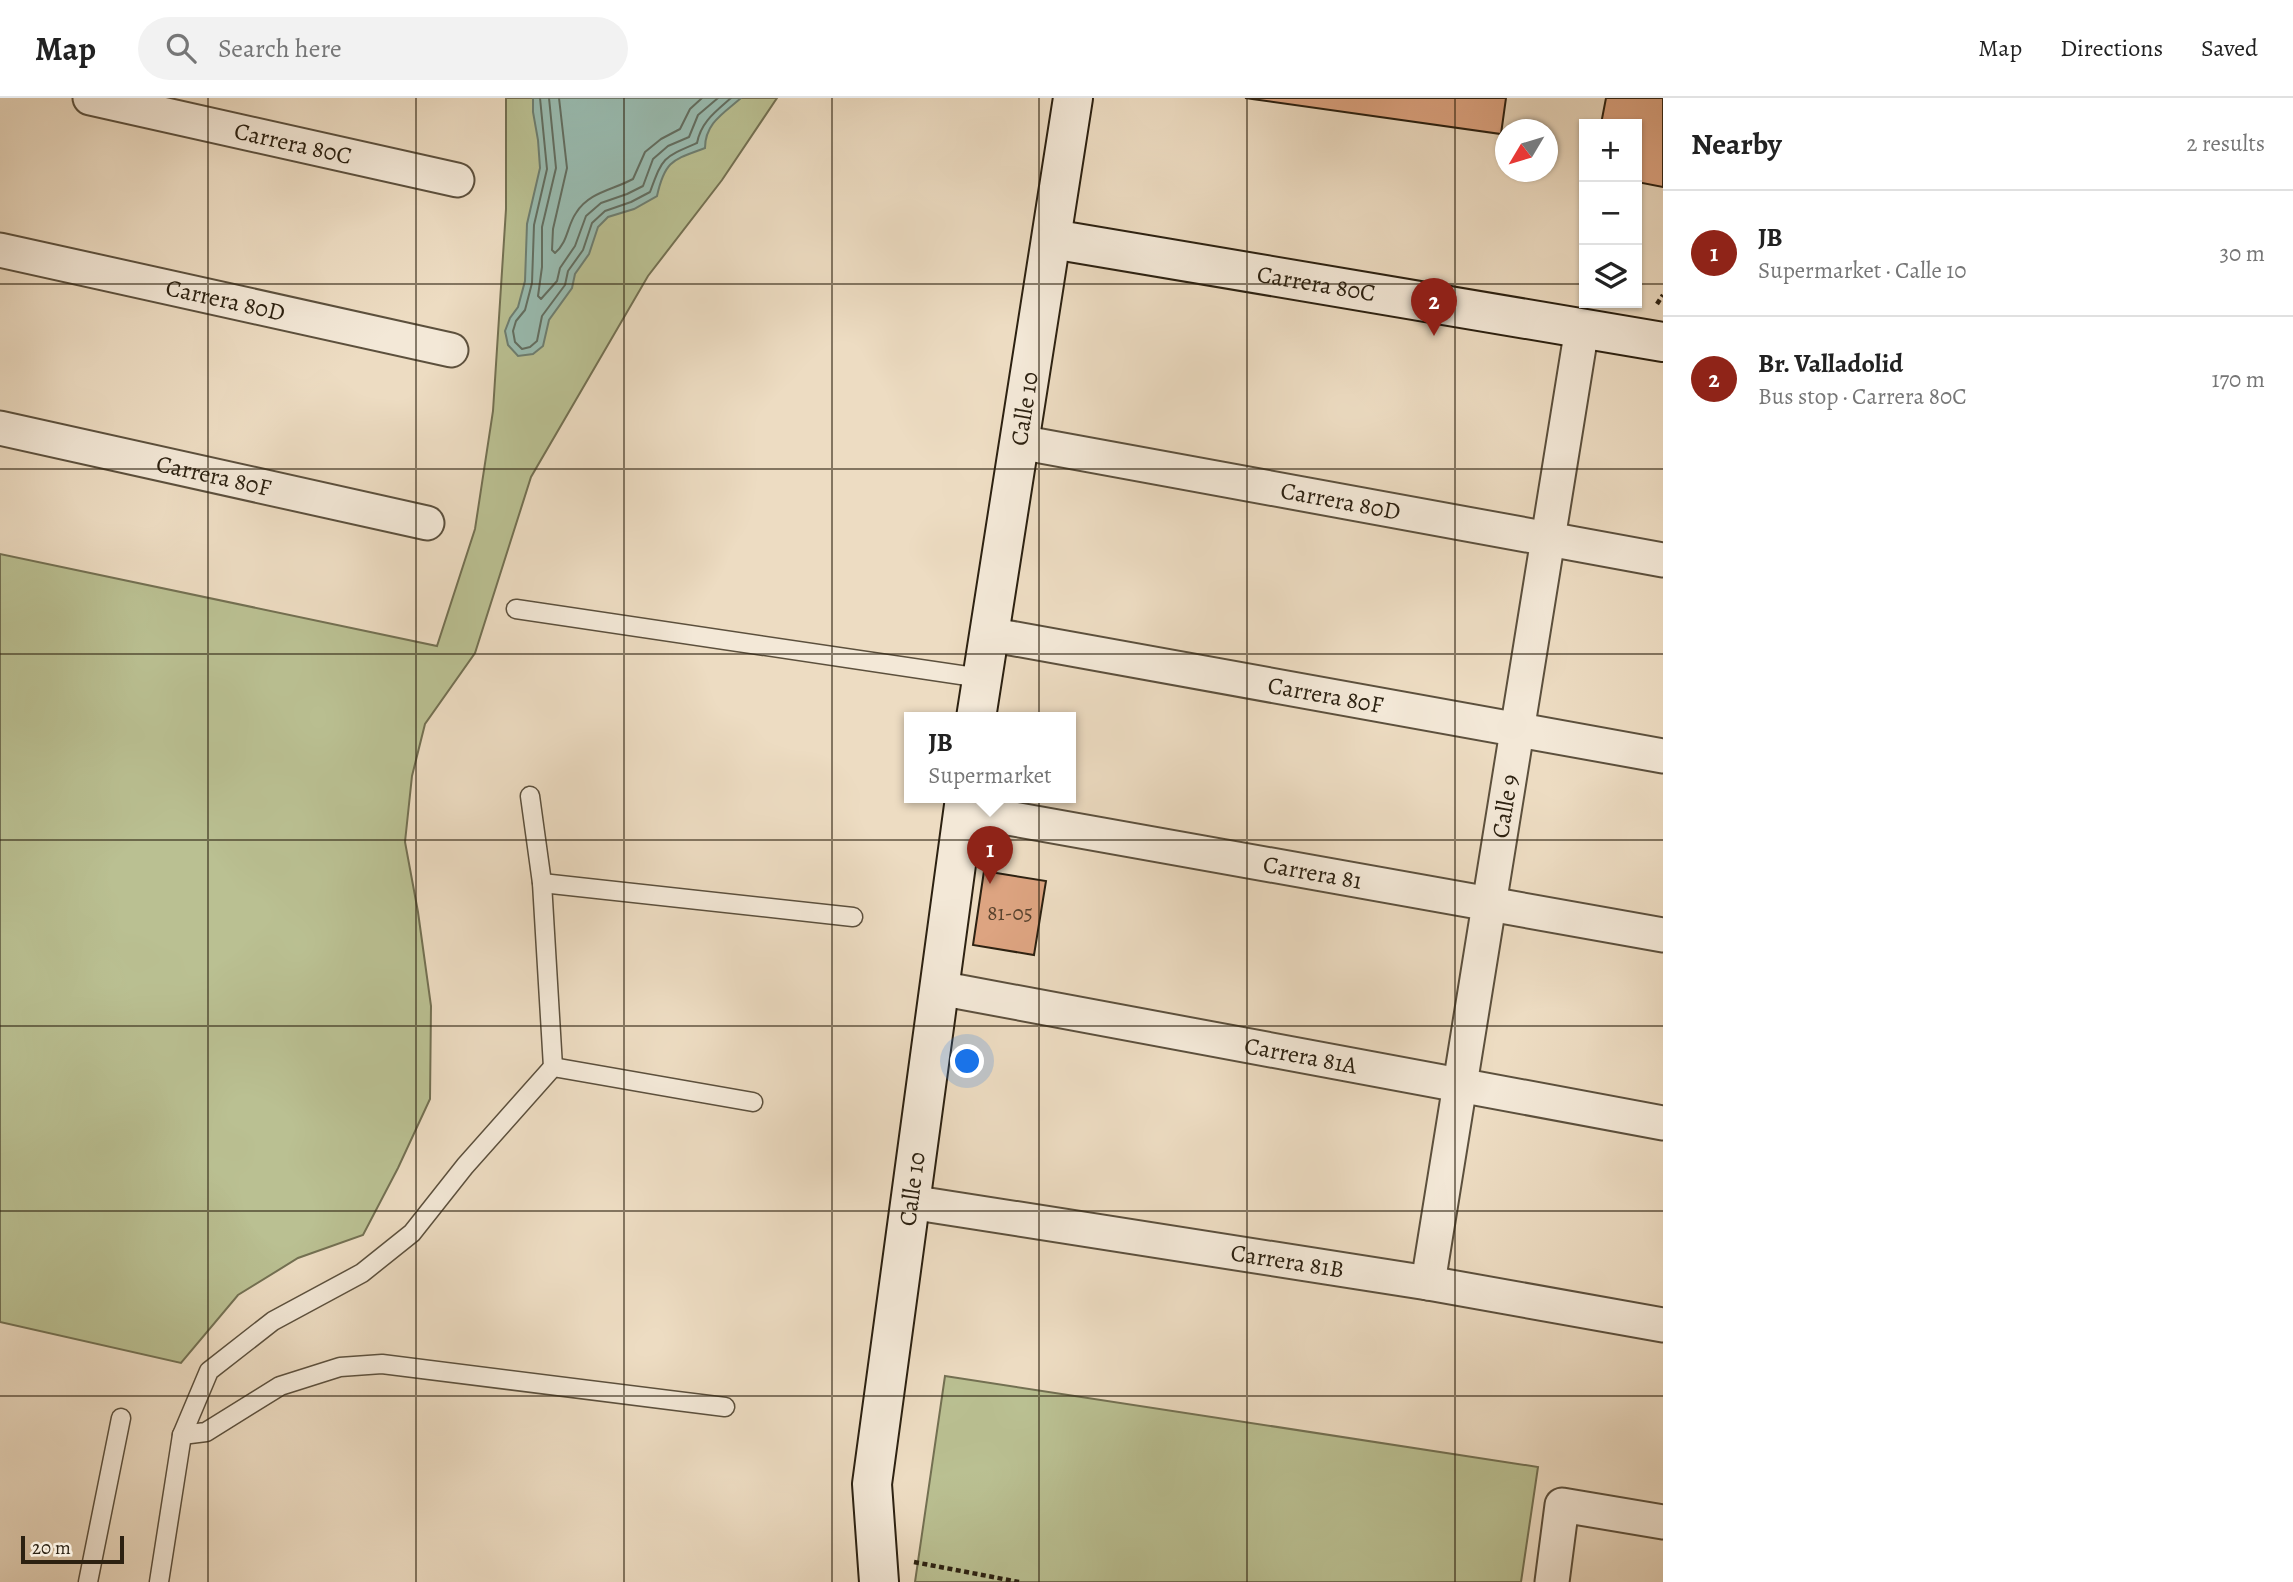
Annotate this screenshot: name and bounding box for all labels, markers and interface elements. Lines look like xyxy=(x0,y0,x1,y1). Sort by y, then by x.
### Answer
search box xyxy=(138,17,628,80)
text: Map xyxy=(35,26,96,71)
icon: search xyxy=(162,29,200,67)
text: Search here xyxy=(218,31,342,66)
text: Map xyxy=(1978,32,2022,64)
text: Directions xyxy=(2060,32,2163,64)
text: Saved xyxy=(2201,32,2258,64)
street label: Carrera 80C xyxy=(231,115,355,172)
north arrow xyxy=(1495,119,1558,182)
map controls xyxy=(1579,119,1642,308)
button: + xyxy=(1579,119,1642,182)
text: Nearby xyxy=(1691,124,1782,164)
text: 2 results xyxy=(2187,128,2265,159)
button: − xyxy=(1579,182,1642,245)
text: JB xyxy=(1758,220,1783,255)
text: 1 xyxy=(1710,238,1718,269)
text: 30 m xyxy=(2219,238,2265,269)
button: layers xyxy=(1579,245,1642,308)
text: Supermarket · Calle 10 xyxy=(1758,255,1966,286)
street label: Carrera 80C xyxy=(1255,258,1378,309)
street label: Carrera 80D xyxy=(163,271,288,329)
pin: 2 xyxy=(1411,278,1457,336)
text: Br. Valladolid xyxy=(1758,346,1903,381)
text: 2 xyxy=(1708,364,1720,395)
text: 170 m xyxy=(2212,364,2265,395)
street label: Calle 10 xyxy=(1003,369,1046,448)
text: Bus stop · Carrera 80C xyxy=(1758,381,1967,412)
street label: Carrera 80F xyxy=(153,447,274,504)
street label: Carrera 80D xyxy=(1278,474,1403,528)
street label: Carrera 80F xyxy=(1265,669,1386,721)
popup xyxy=(904,712,1076,803)
text: JB xyxy=(928,725,953,760)
text: Supermarket xyxy=(928,760,1052,791)
street label: Calle 9 xyxy=(1484,772,1526,840)
pin: 1 xyxy=(967,826,1013,884)
street label: Carrera 81 xyxy=(1260,848,1364,897)
house number: 81-05 xyxy=(987,899,1033,927)
street label: Carrera 81A xyxy=(1242,1029,1361,1082)
your location xyxy=(950,1044,984,1078)
street label: Calle 10 xyxy=(891,1150,933,1228)
street label: Carrera 81B xyxy=(1229,1236,1346,1286)
scale bar xyxy=(21,1533,124,1565)
text: 20 m xyxy=(32,1535,71,1561)

